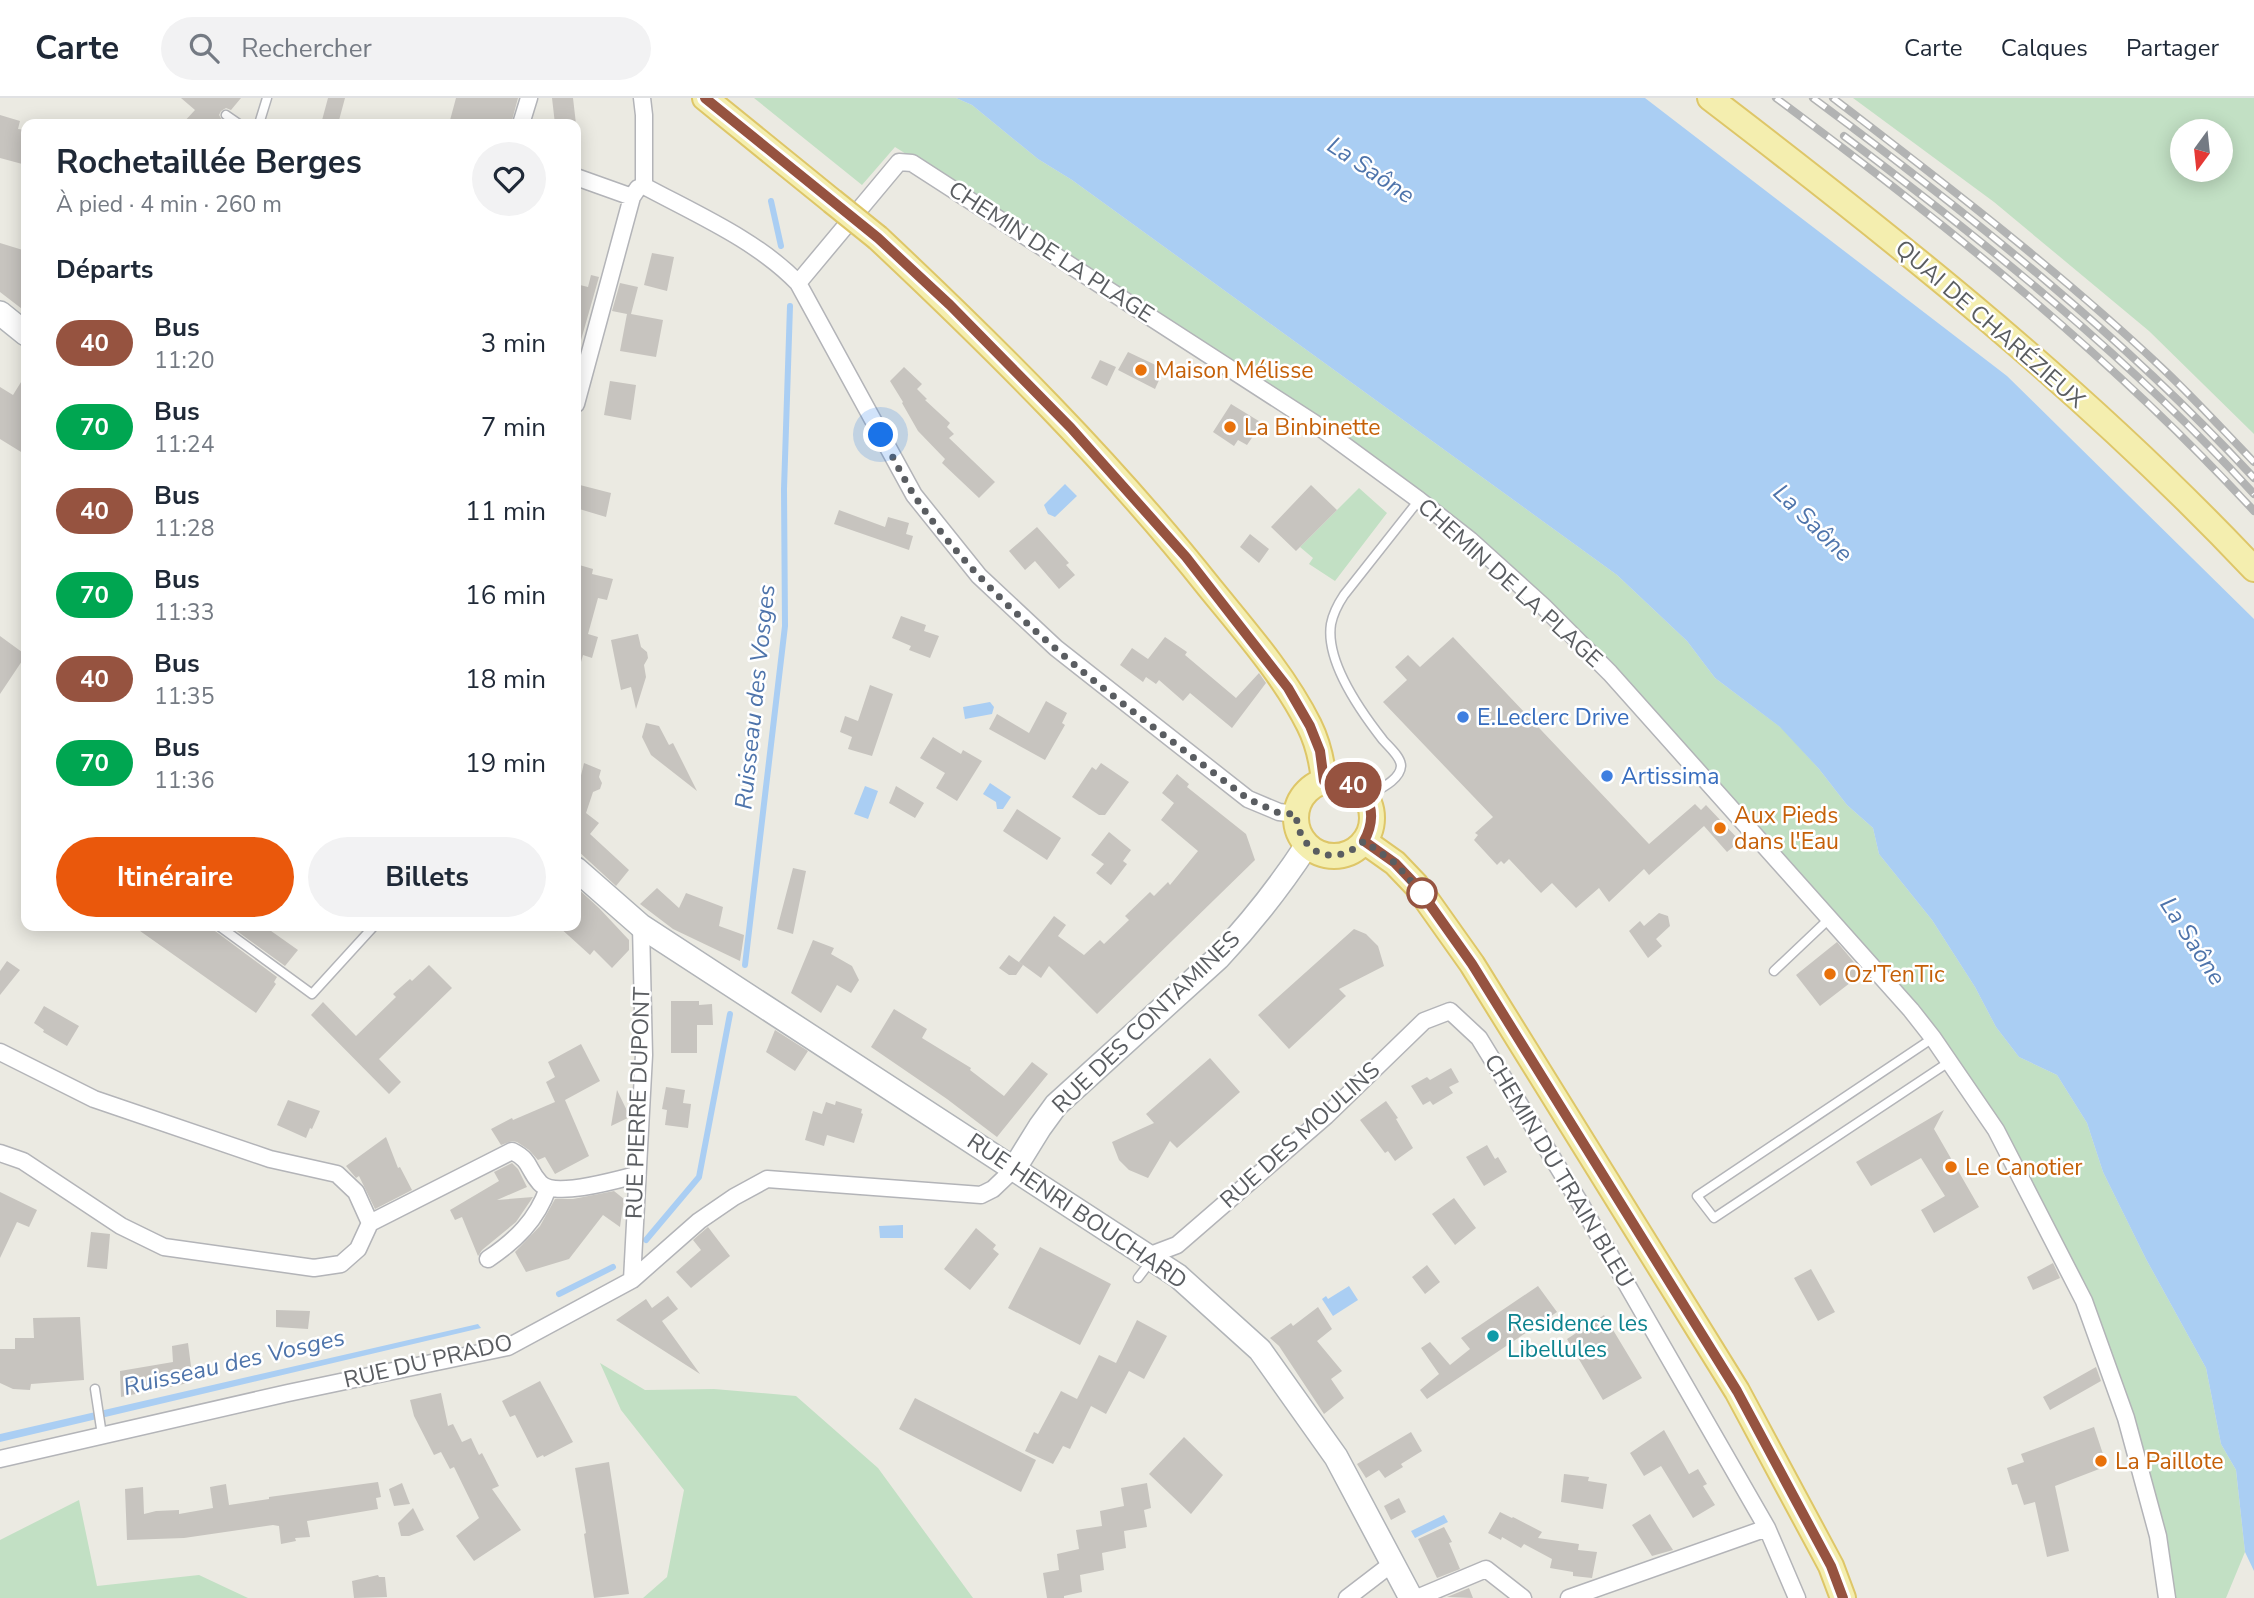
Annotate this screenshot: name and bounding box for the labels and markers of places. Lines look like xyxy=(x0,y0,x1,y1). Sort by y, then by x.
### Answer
place label: Maison Mélisse xyxy=(1155,355,1313,386)
marker: Maison Mélisse xyxy=(1133,362,1149,378)
place label: La Binbinette xyxy=(1244,412,1381,443)
marker: La Binbinette xyxy=(1222,419,1238,435)
place label: E.Leclerc Drive xyxy=(1477,702,1629,733)
marker: E.Leclerc Drive xyxy=(1455,709,1471,725)
place label: Artissima xyxy=(1621,761,1719,792)
marker: Artissima xyxy=(1599,768,1615,784)
place label: Aux Pieds dans l'Eau xyxy=(1734,800,1839,857)
marker: Aux Pieds dans l'Eau xyxy=(1712,820,1728,836)
unlabelled marker xyxy=(1407,878,1437,908)
place label: Oz'TenTic xyxy=(1844,959,1945,990)
marker: Oz'TenTic xyxy=(1822,966,1838,982)
place label: Le Canotier xyxy=(1965,1152,2083,1183)
marker: Le Canotier xyxy=(1943,1159,1959,1175)
place label: Residence les Libellules xyxy=(1507,1308,1648,1365)
marker: Residence les Libellules xyxy=(1485,1328,1501,1344)
place label: La Paillote xyxy=(2115,1446,2223,1477)
marker: La Paillote xyxy=(2093,1453,2109,1469)

